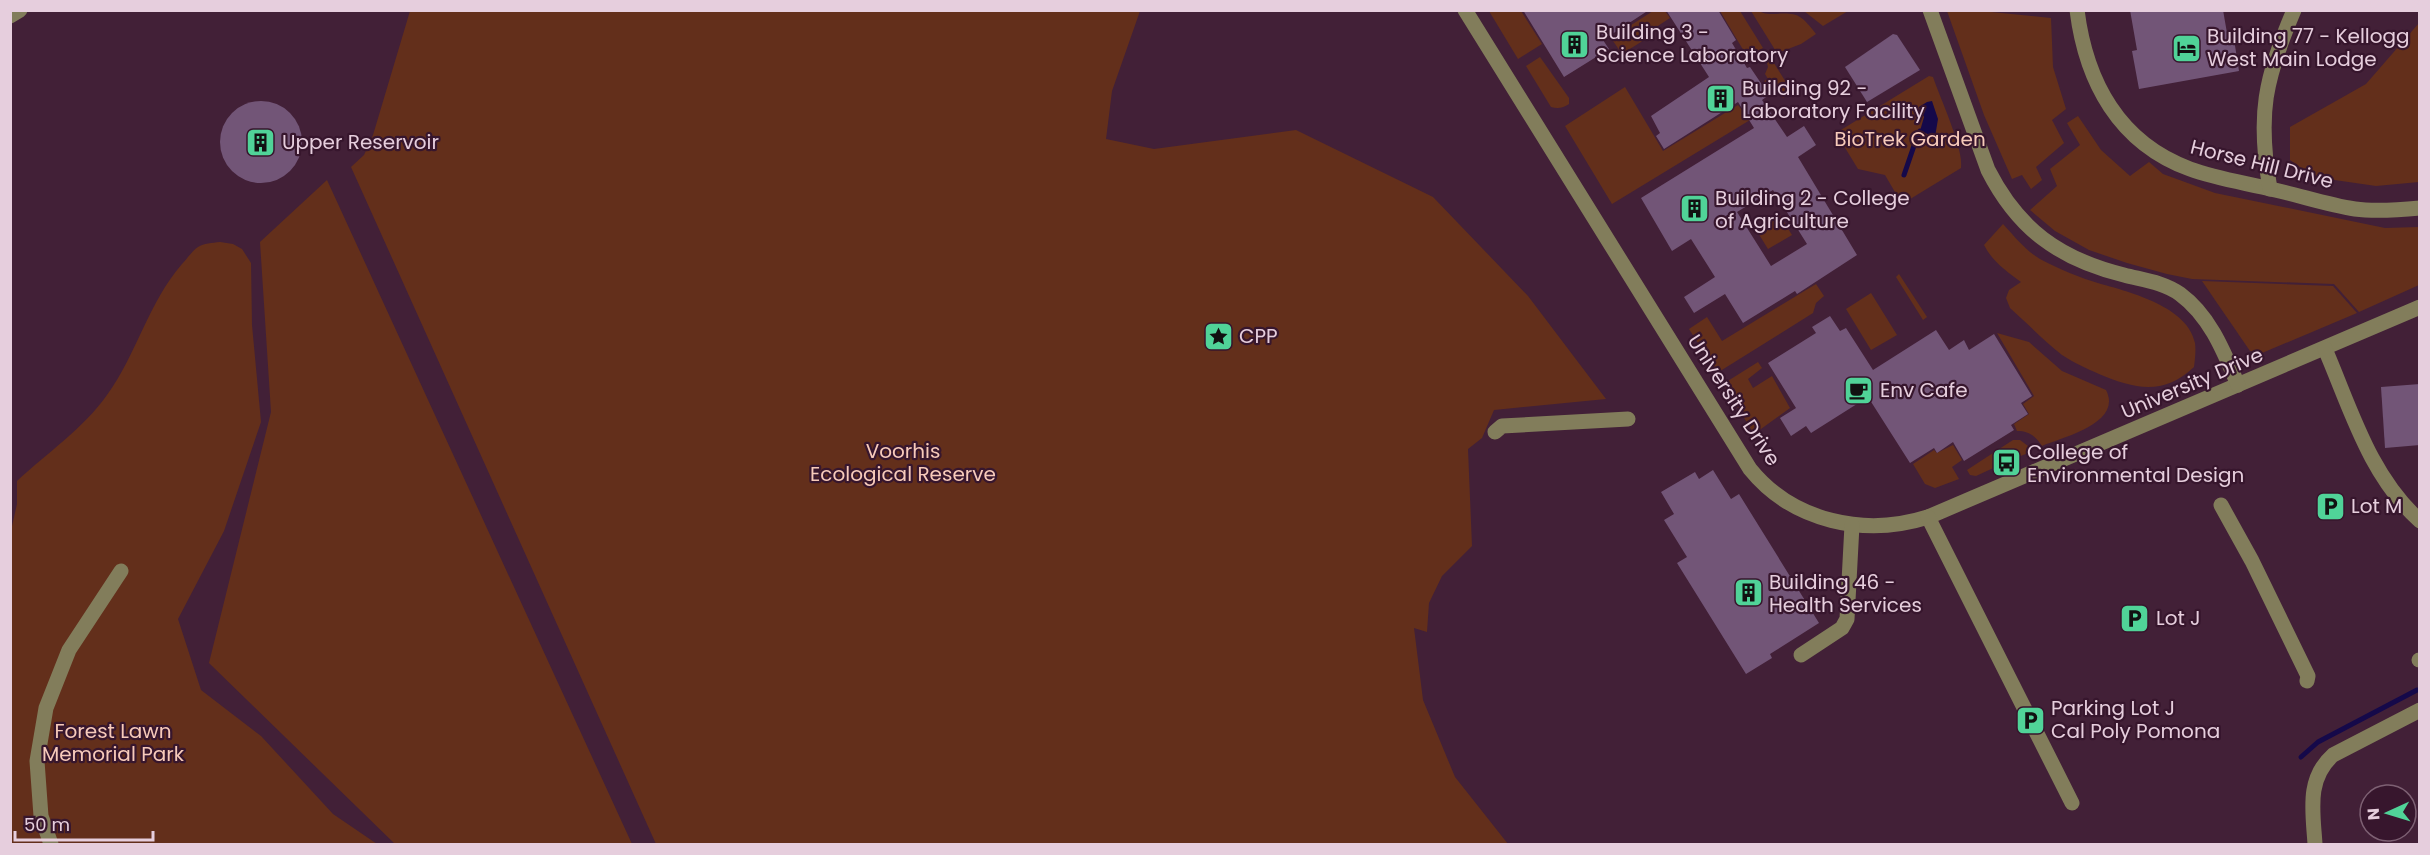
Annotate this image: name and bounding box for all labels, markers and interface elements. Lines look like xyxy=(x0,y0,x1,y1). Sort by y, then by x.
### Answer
place label: Building 3 - Science Laboratory xyxy=(1596,18,1788,69)
place label: Building 77 - Kellogg West Main Lodge xyxy=(2207,22,2410,73)
building icon: Building 3 - Science Laboratory xyxy=(1559,28,1591,60)
hotel icon: Building 77 - Kellogg West Main Lodge xyxy=(2170,32,2202,64)
place label: Building 92 - Laboratory Facility xyxy=(1742,74,1925,125)
building icon: Building 92 - Laboratory Facility xyxy=(1705,83,1737,115)
park label: BioTrek Garden xyxy=(1834,125,1986,153)
building icon: Upper Reservoir xyxy=(245,126,277,158)
place label: Upper Reservoir xyxy=(282,128,439,156)
street label: Horse Hill Drive xyxy=(2188,133,2336,195)
place label: Building 2 - College of Agriculture xyxy=(1715,184,1910,235)
building icon: Building 2 - College of Agriculture xyxy=(1678,193,1710,225)
place icon: CPP xyxy=(1202,320,1234,352)
place label: CPP xyxy=(1239,322,1278,350)
street label: University Drive xyxy=(1681,329,1787,471)
street label: University Drive xyxy=(2117,340,2267,426)
cafe icon: Env Cafe xyxy=(1843,374,1875,406)
place label: Env Cafe xyxy=(1880,376,1968,404)
park label: Voorhis Ecological Reserve xyxy=(810,437,996,488)
place label: College of Environmental Design xyxy=(2027,438,2244,489)
bus stop icon: College of Environmental Design xyxy=(1990,447,2022,479)
parking icon: Lot M xyxy=(2314,490,2346,522)
place label: Lot M xyxy=(2351,492,2402,520)
place label: Building 46 - Health Services xyxy=(1769,568,1922,619)
building icon: Building 46 - Health Services xyxy=(1732,577,1764,609)
parking icon: Lot J xyxy=(2119,602,2151,634)
place label: Lot J xyxy=(2156,604,2201,632)
place label: Parking Lot J Cal Poly Pomona xyxy=(2051,694,2220,745)
parking icon: Parking Lot J Cal Poly Pomona xyxy=(2014,704,2046,736)
park label: Forest Lawn Memorial Park xyxy=(42,717,185,768)
north arrow xyxy=(2358,783,2418,843)
scale bar xyxy=(15,804,153,842)
text: N xyxy=(2362,807,2385,821)
text: 50 m xyxy=(24,812,70,837)

